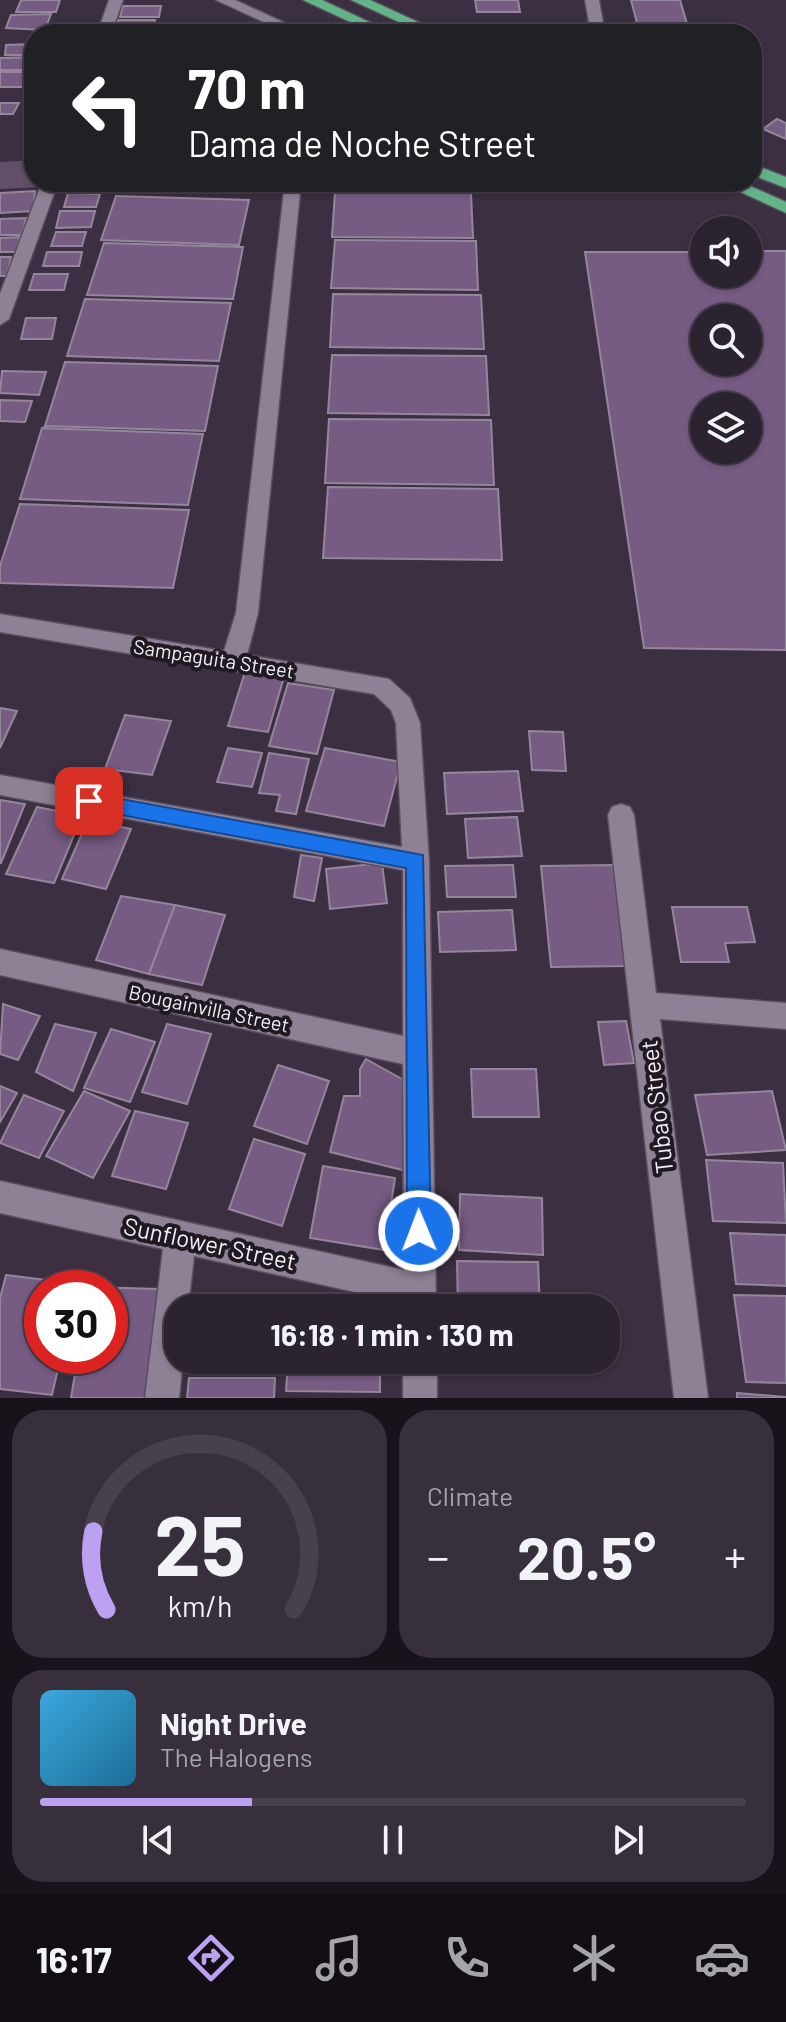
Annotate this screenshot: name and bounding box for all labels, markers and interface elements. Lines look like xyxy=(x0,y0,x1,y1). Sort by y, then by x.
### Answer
text: 70 m xyxy=(188,53,306,120)
icon: left xyxy=(56,56,160,160)
text: Dama de Noche Street xyxy=(188,121,536,164)
map controls xyxy=(690,216,762,464)
button: sound xyxy=(690,216,762,288)
button: search xyxy=(690,304,762,376)
button: layers xyxy=(690,392,762,464)
street label: Sampaguita Street xyxy=(132,633,296,683)
pin xyxy=(55,767,123,835)
icon: arrive xyxy=(67,779,111,823)
street label: Bougainvilla Street xyxy=(127,979,291,1037)
street label: Tubao Street xyxy=(633,1039,679,1175)
position arrow xyxy=(377,1189,461,1273)
street label: Sunflower Street xyxy=(121,1211,299,1275)
speed limit sign: 30 xyxy=(24,1270,128,1374)
text: 16:18 · 1 min · 130 m xyxy=(270,1316,514,1352)
text: Climate xyxy=(427,1480,513,1511)
text: 25 xyxy=(154,1493,245,1593)
text: 20.5° xyxy=(517,1520,656,1592)
text: − xyxy=(427,1529,449,1582)
text: + xyxy=(724,1529,746,1582)
text: km/h xyxy=(167,1588,232,1623)
text: Night Drive xyxy=(160,1705,307,1741)
text: The Halogens xyxy=(160,1741,312,1772)
icon: previous xyxy=(136,1818,180,1862)
icon: pause xyxy=(371,1818,415,1862)
icon: next xyxy=(606,1818,650,1862)
icon: directions xyxy=(183,1930,239,1986)
icon: music xyxy=(311,1930,367,1986)
icon: phone xyxy=(439,1930,495,1986)
icon: climate xyxy=(566,1930,622,1986)
icon: car xyxy=(694,1930,750,1986)
text: 16:17 xyxy=(36,1937,112,1980)

